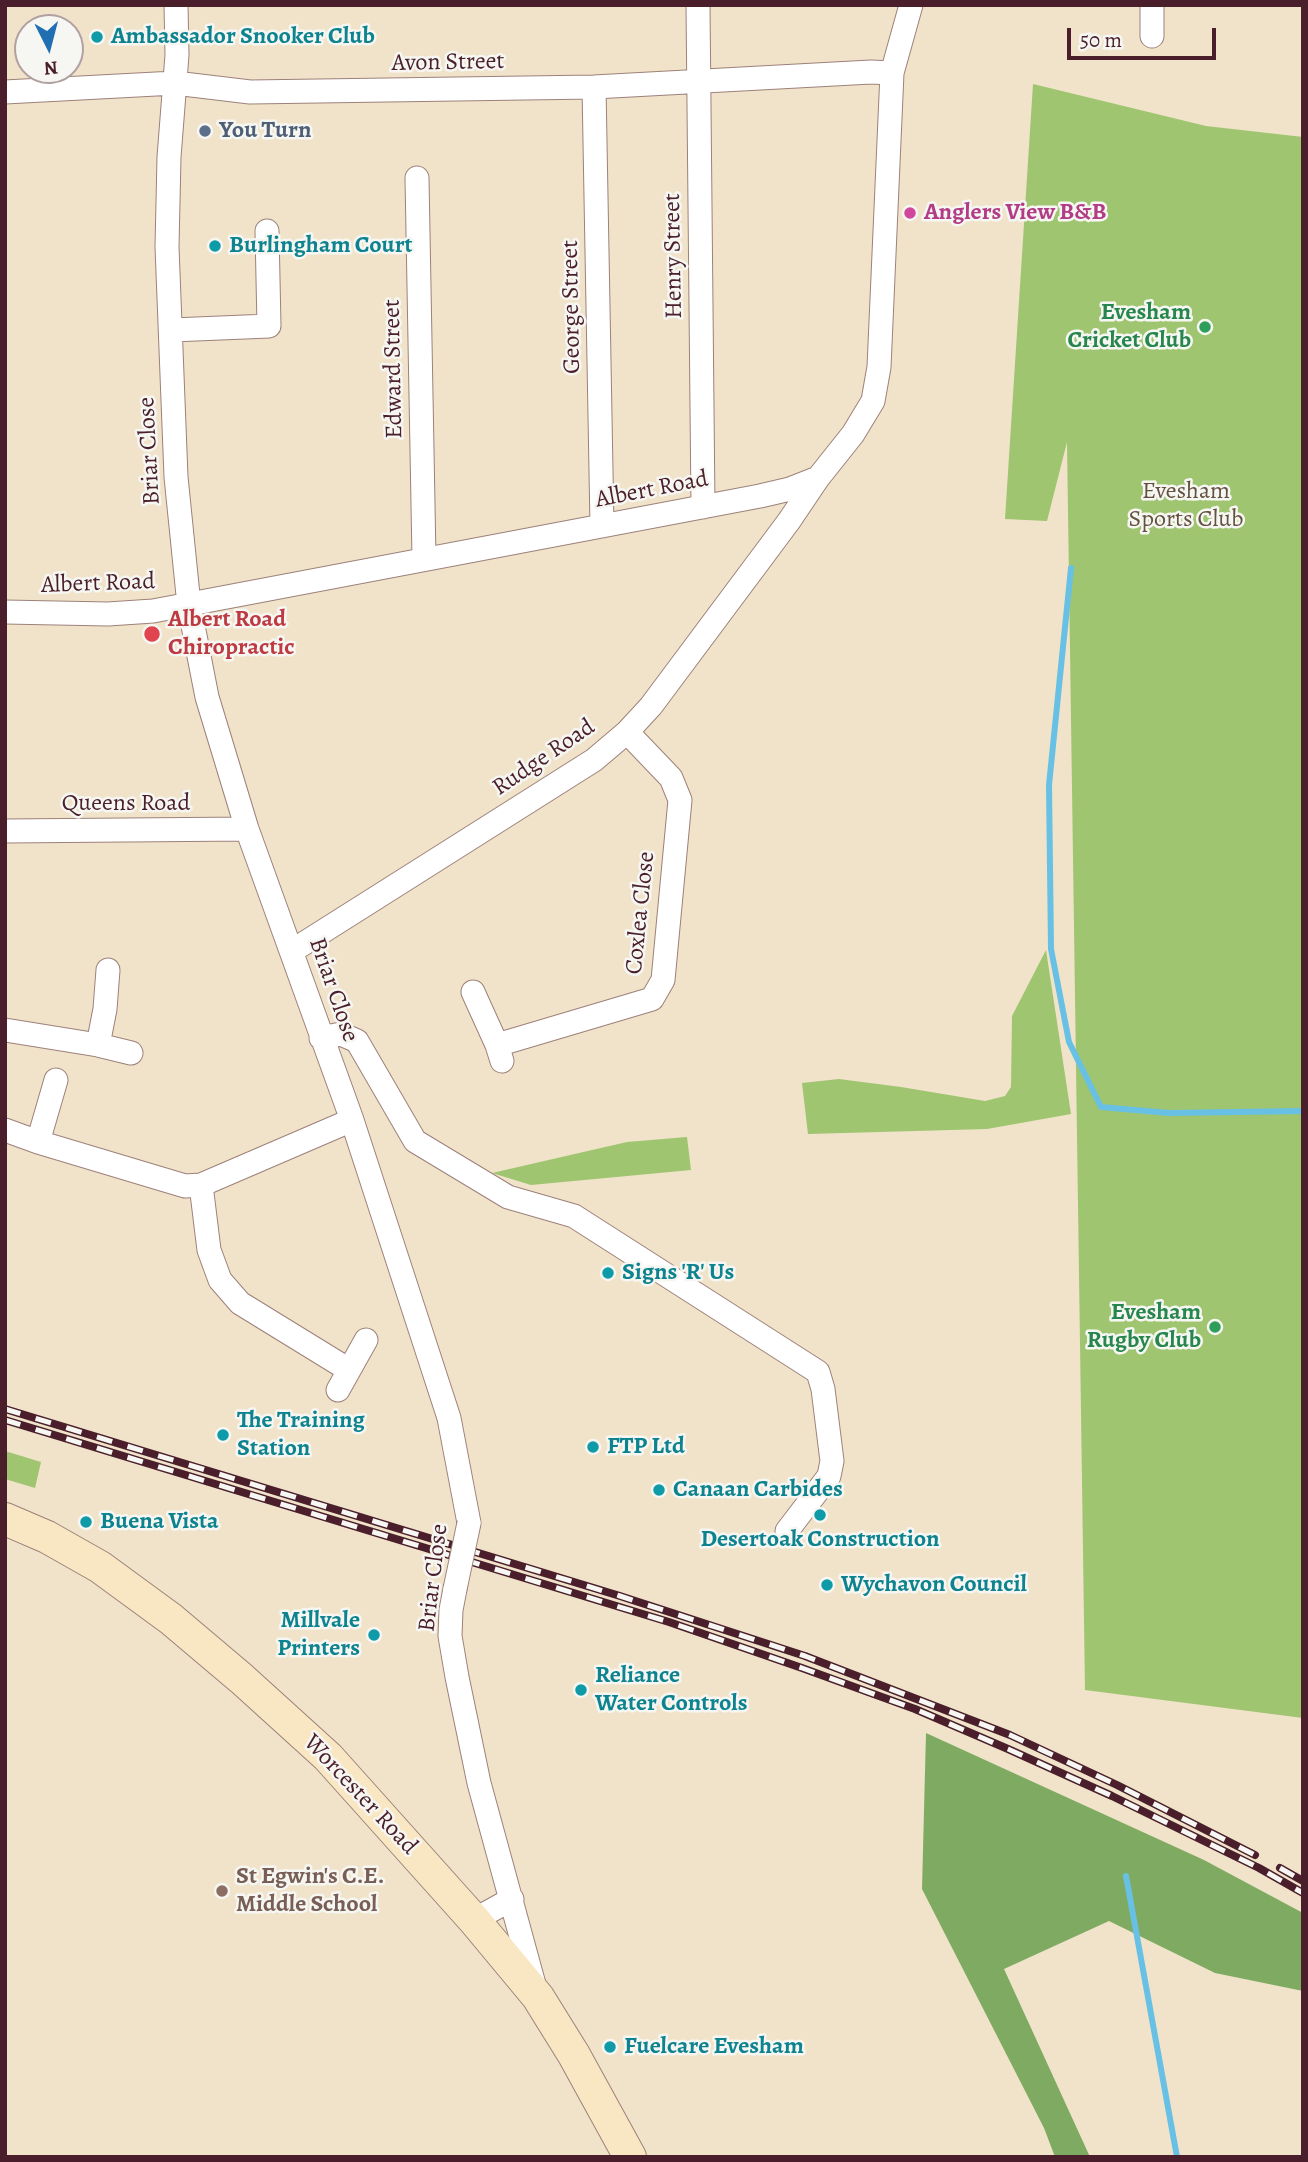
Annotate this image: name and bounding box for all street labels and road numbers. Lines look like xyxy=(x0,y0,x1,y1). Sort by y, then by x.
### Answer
street label: Avon Street xyxy=(391,48,505,78)
street label: Henry Street xyxy=(659,193,689,319)
street label: George Street xyxy=(556,240,588,374)
street label: Edward Street xyxy=(378,299,410,439)
street label: Briar Close xyxy=(133,396,167,506)
street label: Albert Road xyxy=(593,465,711,515)
street label: Albert Road xyxy=(40,568,156,600)
street label: Rudge Road xyxy=(487,713,601,803)
street label: Queens Road xyxy=(62,790,190,818)
street label: Coxlea Close xyxy=(620,850,662,976)
street label: Briar Close xyxy=(302,934,364,1046)
street label: Briar Close xyxy=(413,1522,455,1634)
street label: Worcester Road xyxy=(297,1729,423,1861)

